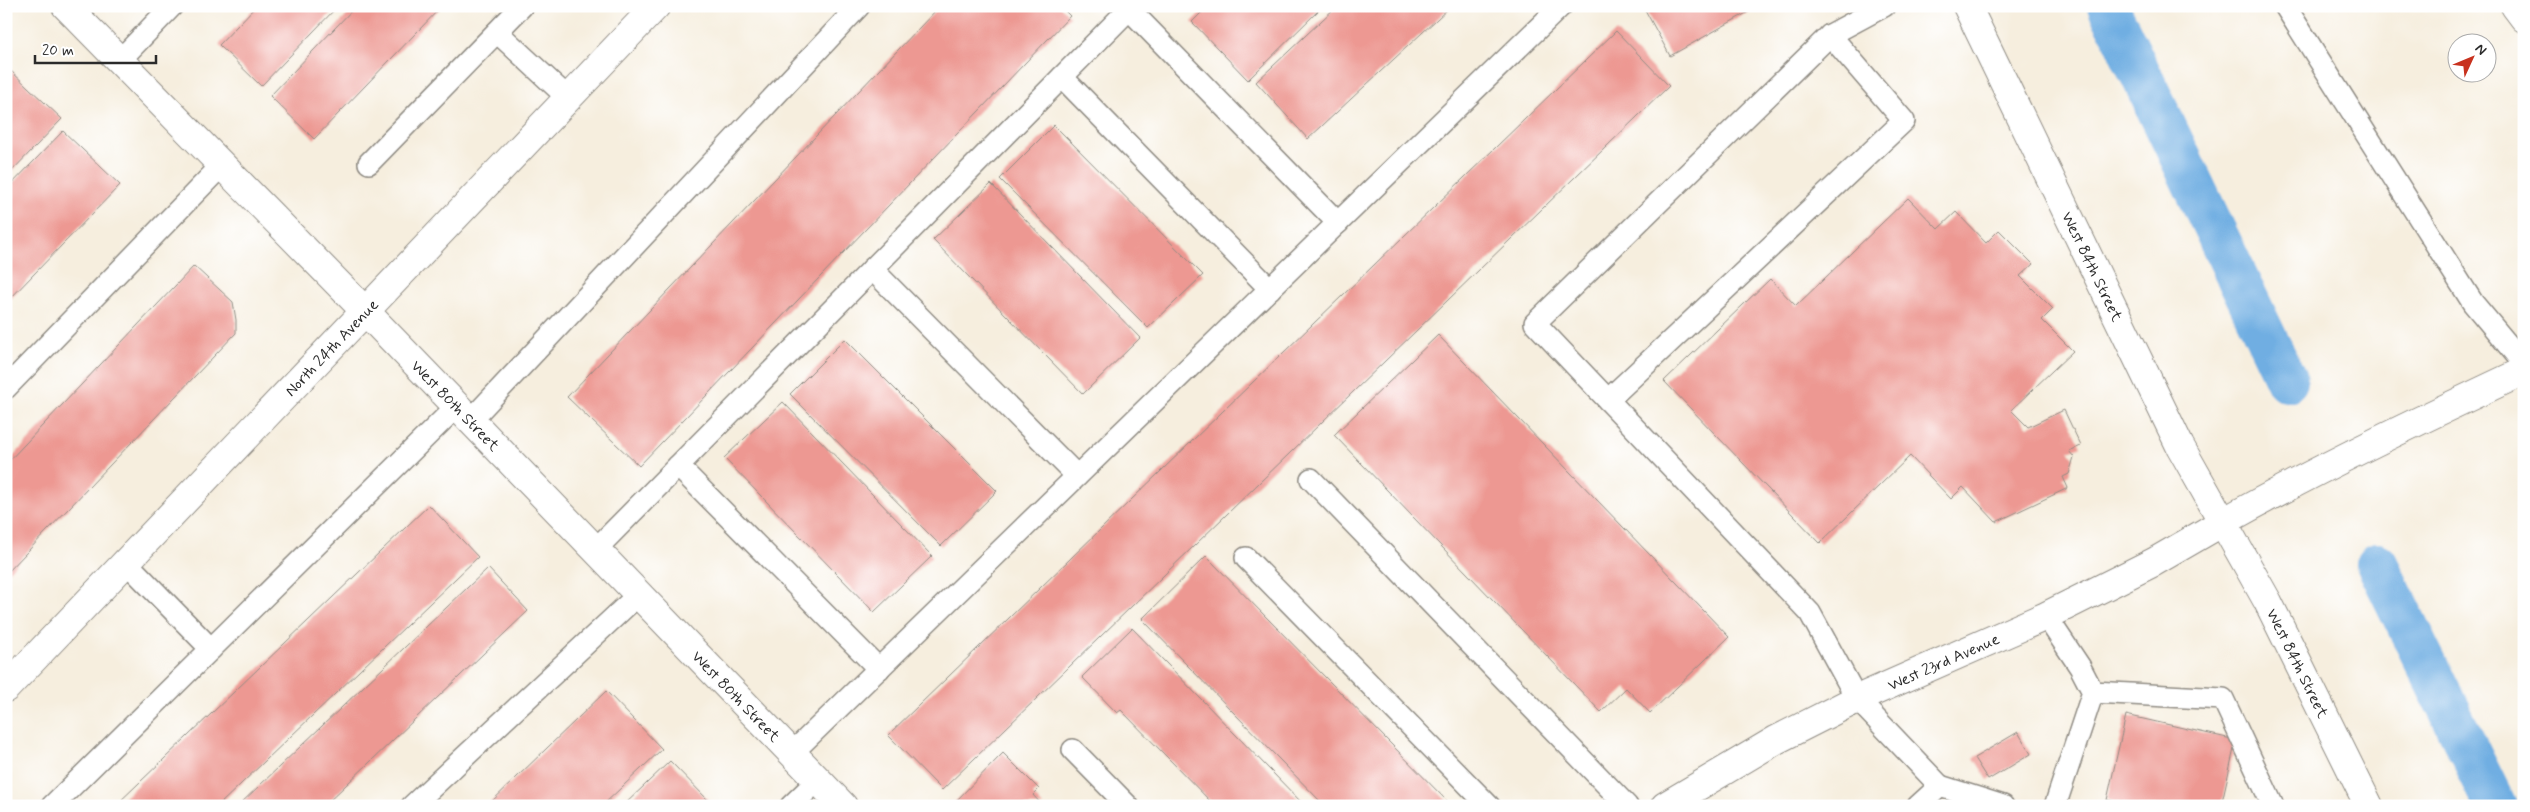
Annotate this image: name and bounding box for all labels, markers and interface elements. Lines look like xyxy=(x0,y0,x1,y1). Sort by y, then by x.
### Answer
scale bar xyxy=(35,32,156,64)
north arrow xyxy=(2448,32,2498,82)
text: N xyxy=(2471,40,2490,59)
text: 20 m xyxy=(42,41,74,61)
street label: West 84th Street xyxy=(2056,208,2127,326)
street label: North 24th Avenue xyxy=(281,295,384,401)
street label: West 80th Street xyxy=(406,356,504,457)
street label: West 84th Street xyxy=(2261,605,2333,722)
street label: West 23rd Avenue xyxy=(1885,629,2003,696)
street label: West 80th Street xyxy=(687,647,785,747)

